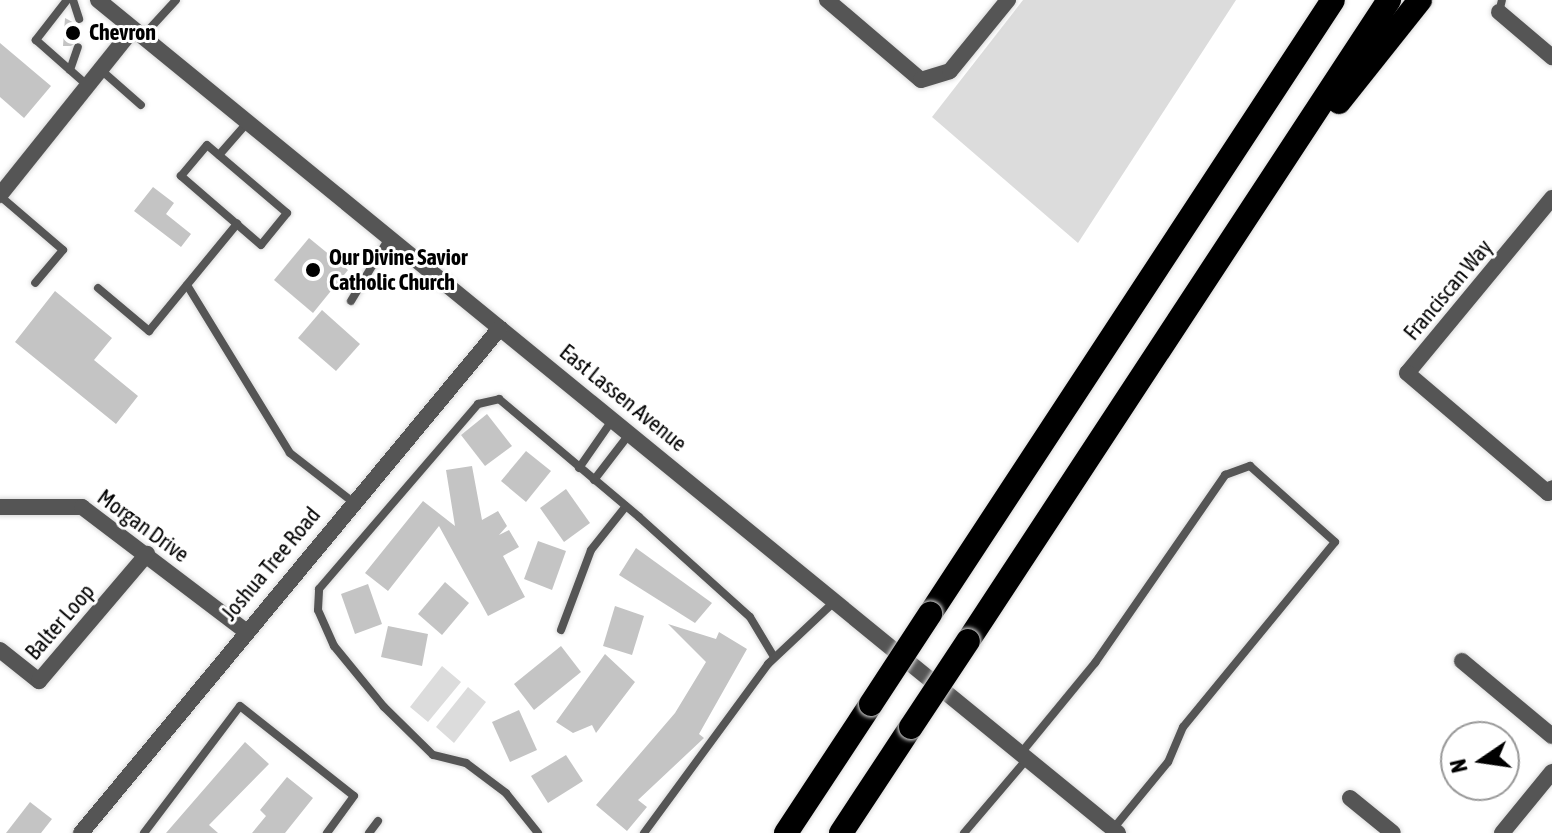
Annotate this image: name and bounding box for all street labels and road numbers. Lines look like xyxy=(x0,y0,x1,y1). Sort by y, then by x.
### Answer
street label: Franciscan Way xyxy=(1398,234,1498,346)
street label: East Lassen Avenue xyxy=(554,339,692,457)
street label: Morgan Drive xyxy=(92,484,194,568)
street label: Joshua Tree Road xyxy=(216,502,326,626)
street label: Balter Loop xyxy=(20,579,100,665)

